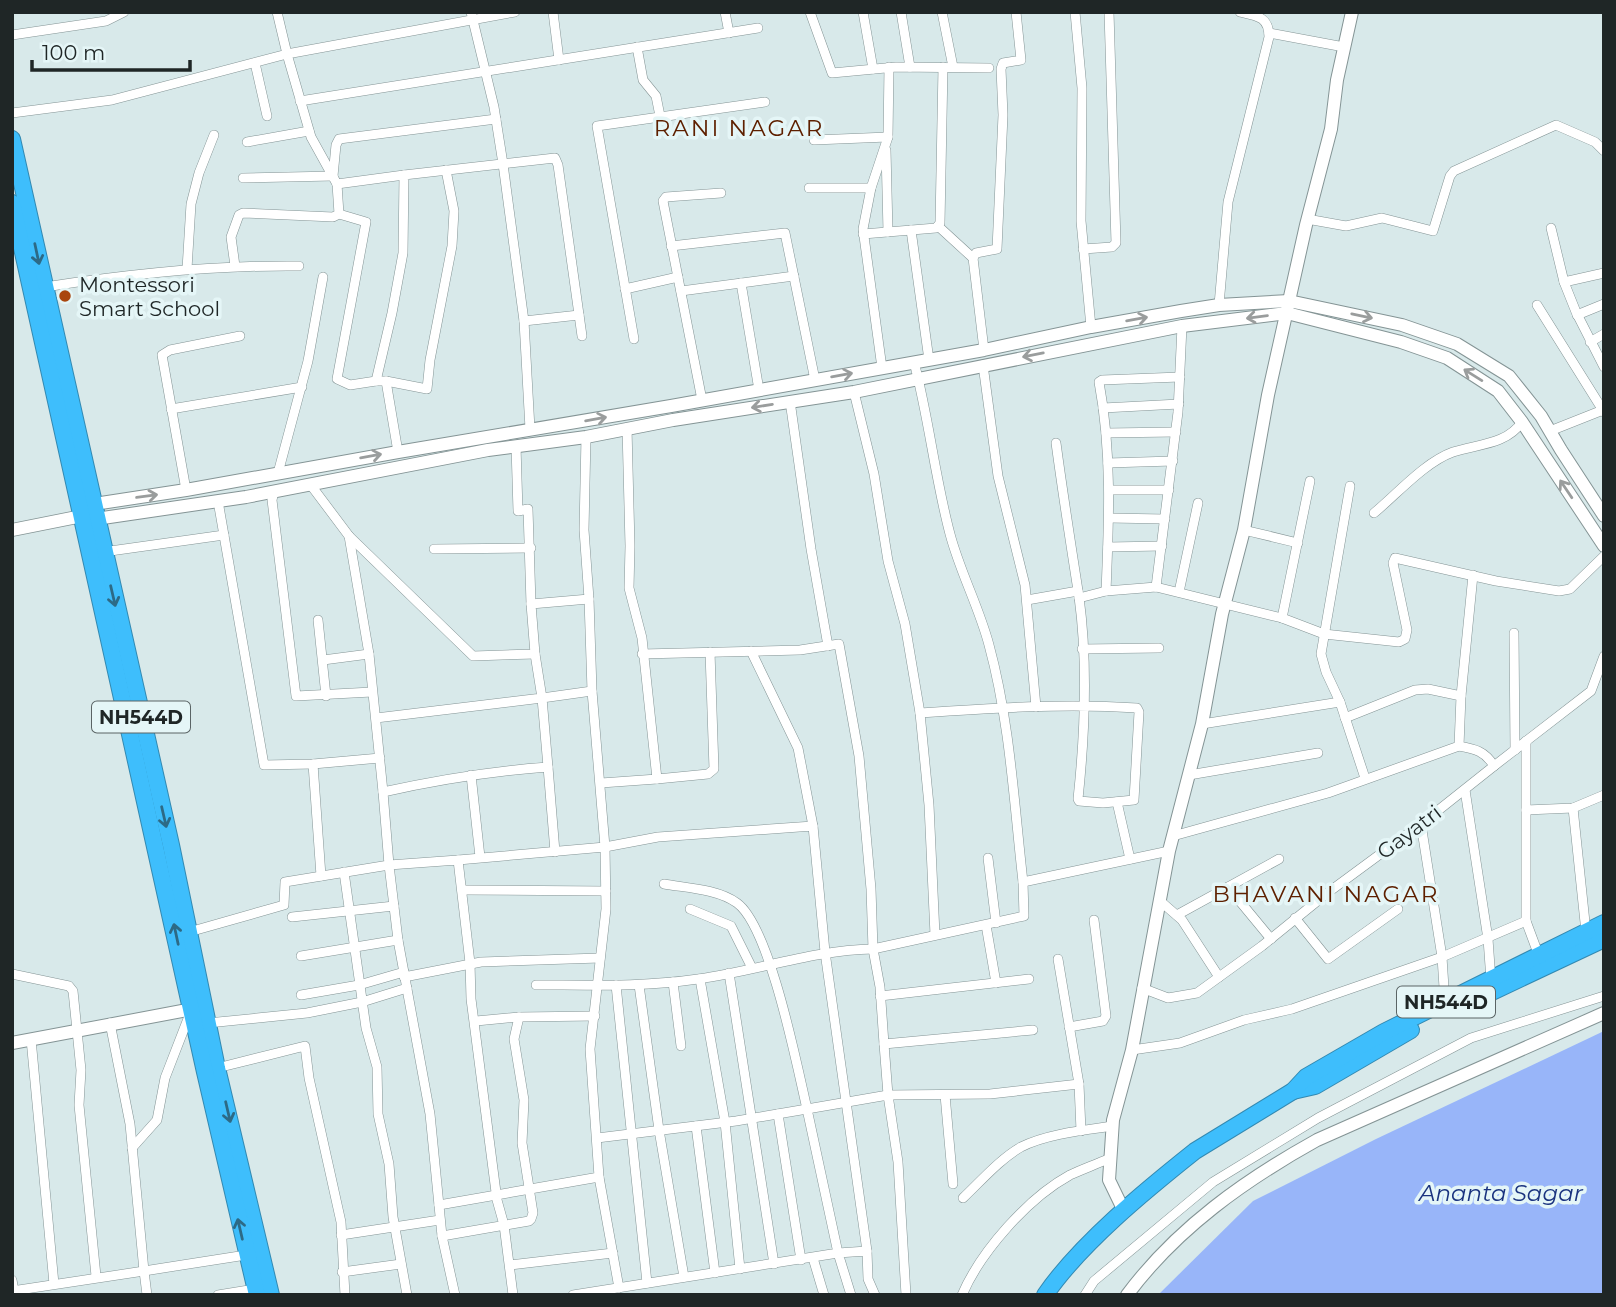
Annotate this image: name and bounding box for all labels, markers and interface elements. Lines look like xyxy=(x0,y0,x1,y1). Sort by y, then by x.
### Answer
scale bar xyxy=(32,28,189,72)
text: 100 m xyxy=(42,40,105,65)
district label: RANI NAGAR xyxy=(654,114,824,142)
one-way arrow xyxy=(31,242,45,265)
place label: Montessori Smart School xyxy=(79,272,220,321)
marker: Montessori Smart School xyxy=(57,288,73,304)
one-way arrow xyxy=(1247,310,1269,323)
one-way arrow xyxy=(1350,310,1373,324)
one-way arrow xyxy=(1125,312,1148,325)
one-way arrow xyxy=(1022,349,1045,362)
one-way arrow xyxy=(830,368,853,381)
one-way arrow xyxy=(1464,368,1484,382)
one-way arrow xyxy=(751,400,773,413)
one-way arrow xyxy=(584,412,607,425)
one-way arrow xyxy=(359,449,382,462)
one-way arrow xyxy=(1558,480,1573,499)
one-way arrow xyxy=(136,489,158,502)
one-way arrow xyxy=(107,584,121,607)
road number: NH544D xyxy=(92,702,190,732)
street label: Gayatri xyxy=(1372,800,1446,864)
one-way arrow xyxy=(158,805,172,828)
district label: BHAVANI NAGAR xyxy=(1213,880,1439,908)
one-way arrow xyxy=(169,924,182,946)
road number: NH544D xyxy=(1397,986,1495,1018)
one-way arrow xyxy=(221,1100,235,1123)
water label: Ananta Sagar xyxy=(1417,1179,1584,1207)
one-way arrow xyxy=(233,1218,246,1241)

